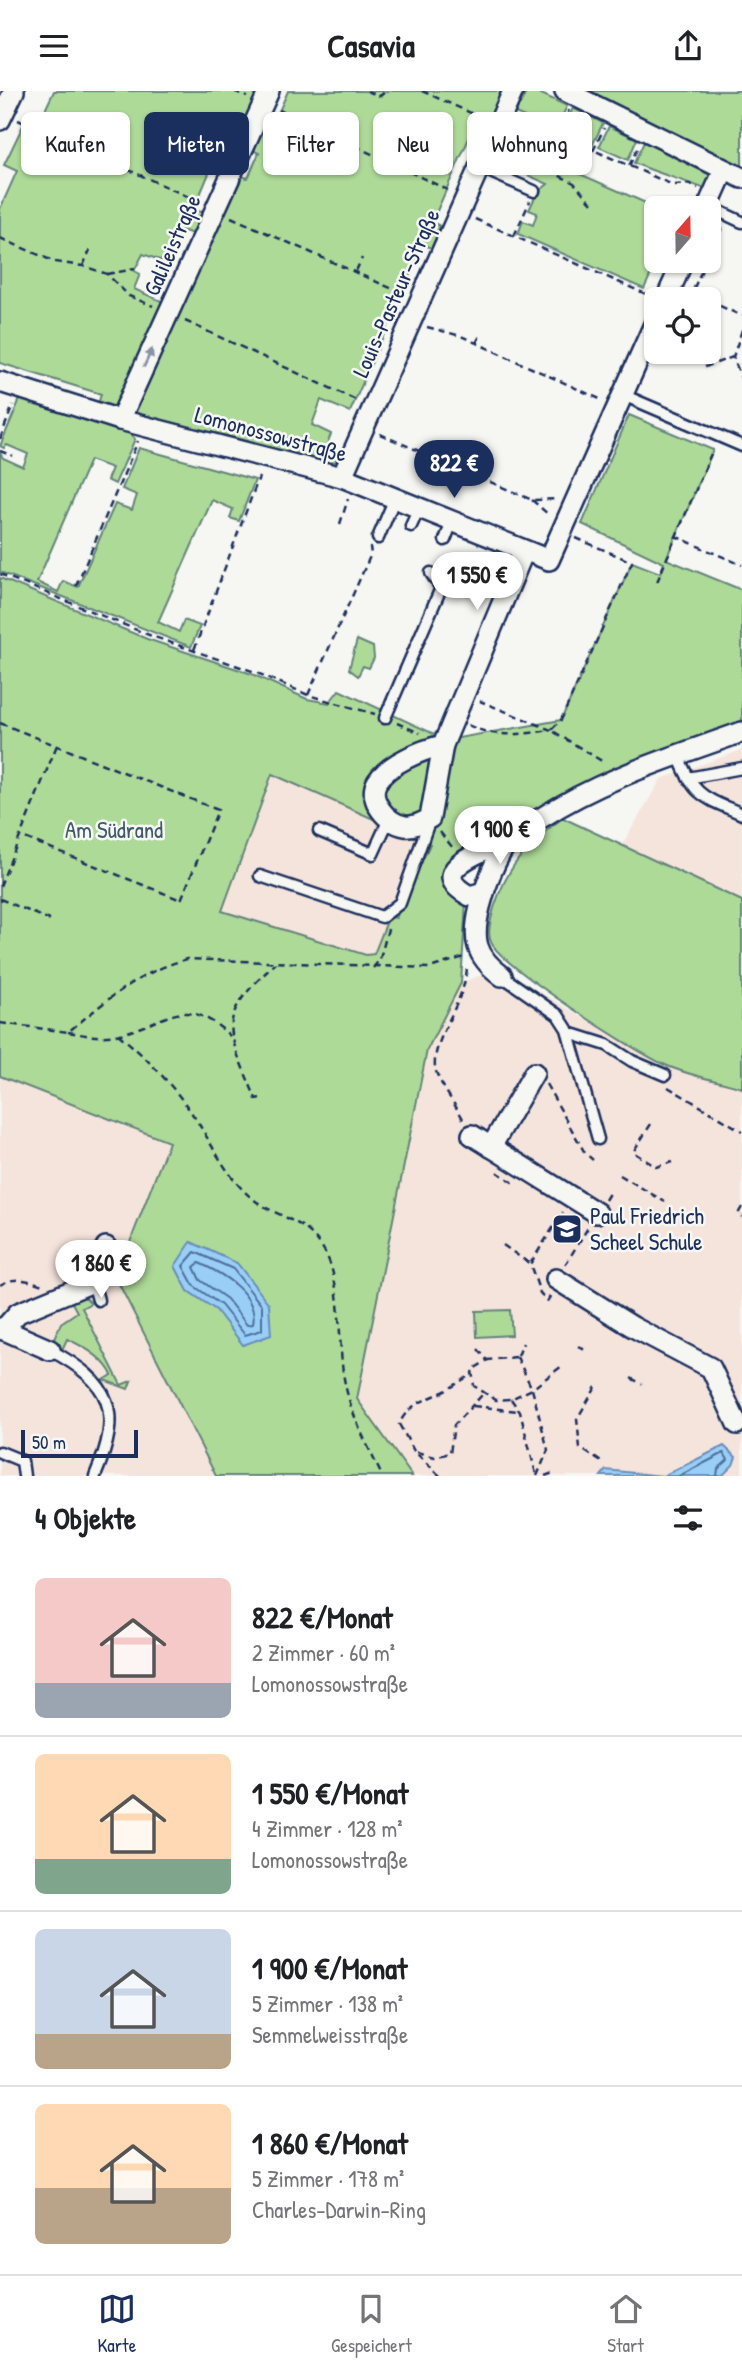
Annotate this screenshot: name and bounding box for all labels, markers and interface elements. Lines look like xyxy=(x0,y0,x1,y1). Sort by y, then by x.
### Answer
text: Casavia xyxy=(327,24,415,67)
icon: menu xyxy=(35,27,73,65)
icon: share xyxy=(669,27,707,65)
chip: Kaufen xyxy=(21,112,130,175)
chip: Mieten xyxy=(144,112,249,175)
chip: Filter xyxy=(263,112,359,175)
chip: Neu xyxy=(373,112,453,175)
chip: Wohnung xyxy=(467,112,592,175)
street label: Galileistraße xyxy=(135,189,208,300)
north arrow xyxy=(644,196,721,273)
map controls xyxy=(644,196,721,364)
street label: Louis-Pasteur-Straße xyxy=(345,204,447,382)
button: locate xyxy=(644,287,721,364)
one-way arrow xyxy=(142,348,154,368)
street label: Lomonossowstraße xyxy=(192,398,350,469)
pin: 822 € xyxy=(405,441,503,500)
text: 822 € xyxy=(430,447,478,478)
pin: 1 550 € xyxy=(412,553,542,612)
text: 1 550 € xyxy=(447,559,507,590)
pin: 1 900 € xyxy=(435,807,565,866)
text: 1 900 € xyxy=(470,813,530,844)
park label: Am Südrand xyxy=(65,814,163,845)
place label: Paul Friedrich Scheel Schule xyxy=(590,1200,704,1257)
school or university icon: Paul Friedrich Scheel Schule xyxy=(550,1212,584,1246)
pin: 1 860 € xyxy=(36,1241,166,1300)
text: 1 860 € xyxy=(71,1247,131,1278)
scale bar xyxy=(21,1427,138,1459)
text: 50 m xyxy=(32,1429,66,1455)
text: 4 Objekte xyxy=(35,1498,136,1538)
icon: filters xyxy=(669,1499,707,1537)
text: 822 €/Monat xyxy=(252,1597,393,1637)
icon: home xyxy=(91,1606,175,1690)
text: 2 Zimmer · 60 m² xyxy=(252,1637,395,1668)
text: Lomonossowstraße xyxy=(252,1668,408,1699)
text: 1 550 €/Monat xyxy=(252,1773,408,1813)
icon: home xyxy=(91,1782,175,1866)
text: 4 Zimmer · 128 m² xyxy=(252,1813,403,1844)
text: Lomonossowstraße xyxy=(252,1844,408,1875)
text: 1 900 €/Monat xyxy=(252,1948,407,1988)
icon: home xyxy=(91,1957,175,2041)
text: 5 Zimmer · 138 m² xyxy=(252,1988,403,2019)
text: Semmelweisstraße xyxy=(252,2019,408,2050)
text: 1 860 €/Monat xyxy=(252,2123,408,2163)
icon: home xyxy=(91,2132,175,2216)
text: 5 Zimmer · 178 m² xyxy=(252,2163,404,2194)
text: Charles-Darwin-Ring xyxy=(252,2194,426,2225)
tab: Karte xyxy=(97,2290,136,2358)
tab: Gespeichert xyxy=(331,2290,412,2358)
tab: Start xyxy=(607,2290,645,2358)

